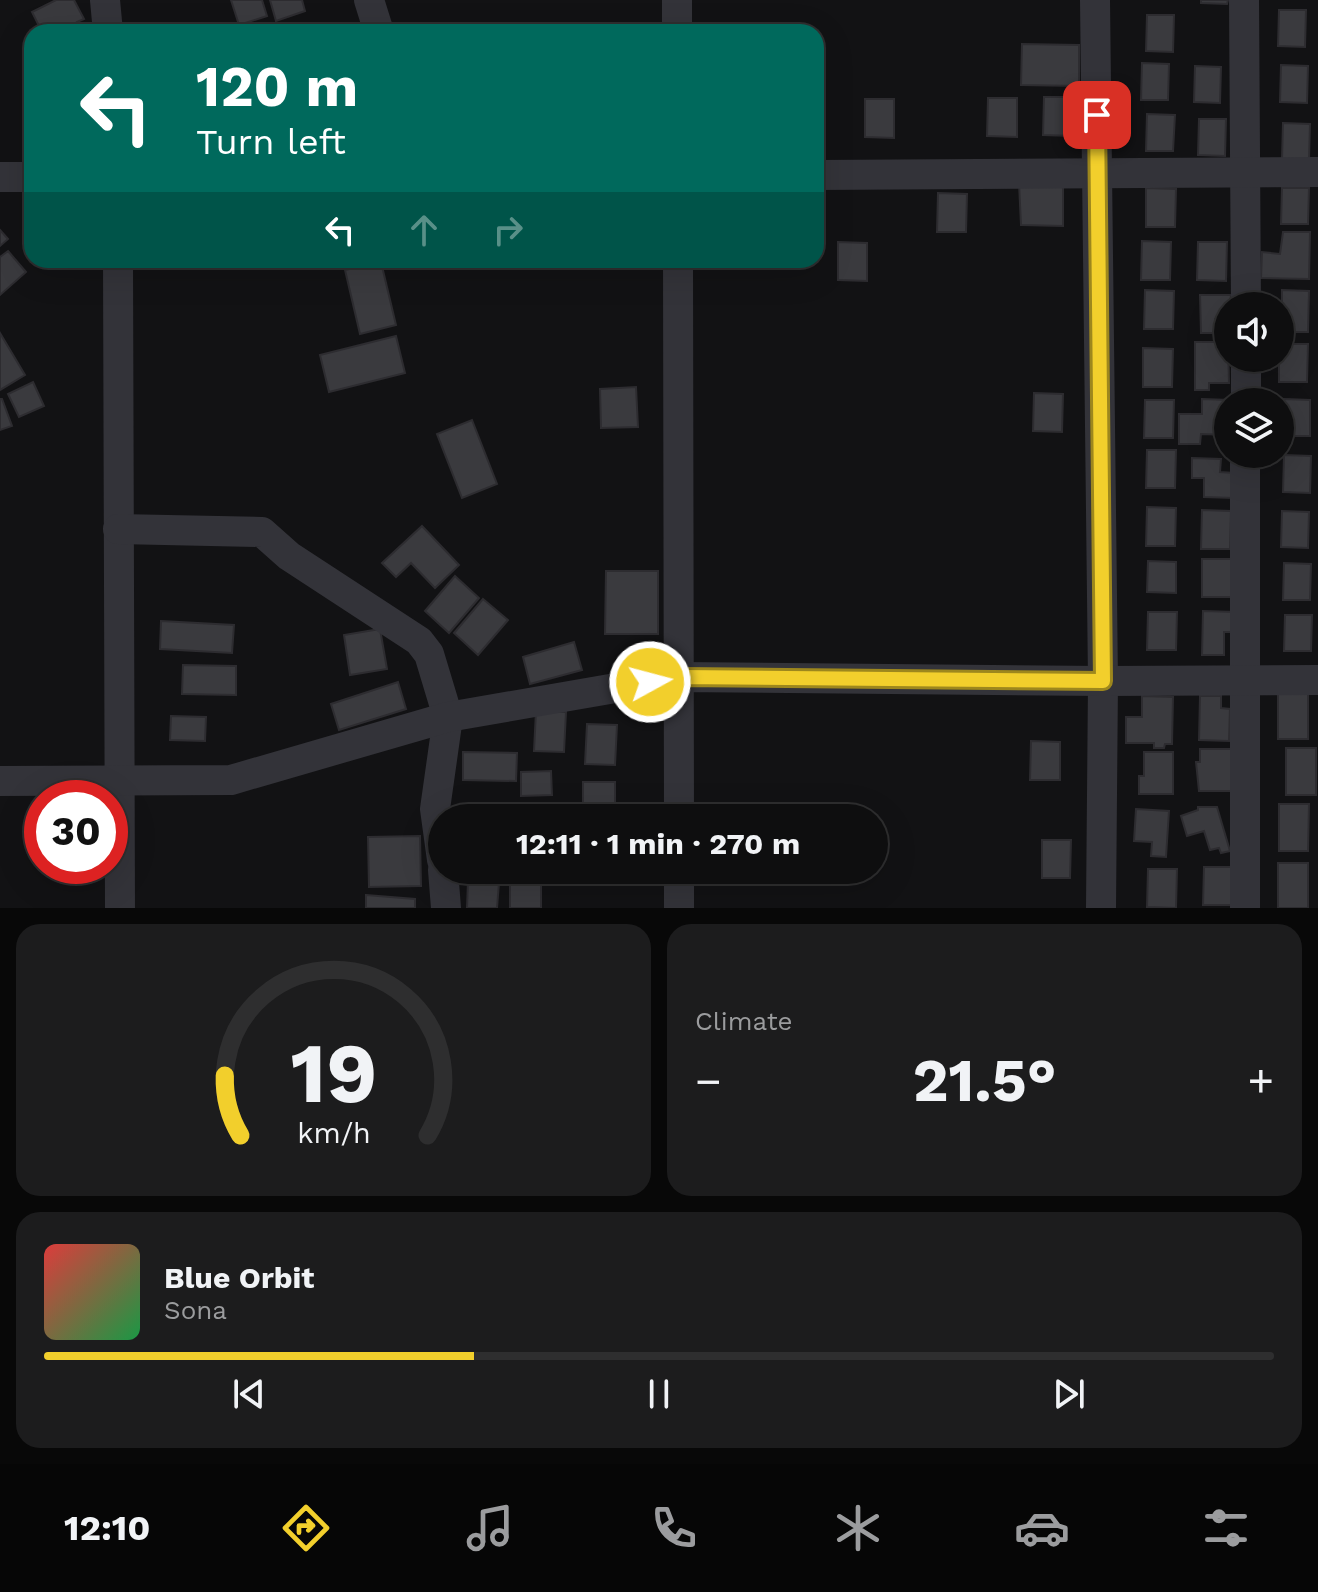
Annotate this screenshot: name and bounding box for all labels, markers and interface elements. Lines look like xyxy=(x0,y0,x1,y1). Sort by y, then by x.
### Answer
text: 120 m xyxy=(196,54,358,120)
icon: left xyxy=(64,56,168,160)
pin xyxy=(1063,81,1131,149)
icon: arrive xyxy=(1075,93,1119,137)
text: Turn left xyxy=(196,121,346,163)
icon: left xyxy=(318,208,362,252)
icon: ahead xyxy=(402,208,446,252)
icon: right xyxy=(486,208,530,252)
map controls xyxy=(1214,292,1294,468)
button: sound xyxy=(1214,292,1294,372)
button: layers xyxy=(1214,388,1294,468)
position arrow xyxy=(608,640,692,724)
speed limit sign: 30 xyxy=(24,780,128,884)
text: 12:11 · 1 min · 270 m xyxy=(516,826,800,861)
text: Climate xyxy=(695,1006,793,1036)
text: 19 xyxy=(290,1025,377,1122)
text: 21.5° xyxy=(913,1045,1056,1116)
text: − xyxy=(695,1055,722,1107)
text: + xyxy=(1247,1055,1274,1107)
text: km/h xyxy=(297,1116,370,1150)
text: Blue Orbit xyxy=(164,1260,314,1295)
text: Sona xyxy=(164,1295,227,1325)
icon: previous xyxy=(227,1372,271,1416)
icon: pause xyxy=(637,1372,681,1416)
icon: next xyxy=(1047,1372,1091,1416)
icon: directions xyxy=(278,1500,334,1556)
icon: music xyxy=(462,1500,518,1556)
icon: phone xyxy=(646,1500,702,1556)
icon: climate xyxy=(830,1500,886,1556)
icon: car xyxy=(1014,1500,1070,1556)
icon: filters xyxy=(1198,1500,1254,1556)
text: 12:10 xyxy=(64,1507,151,1549)

